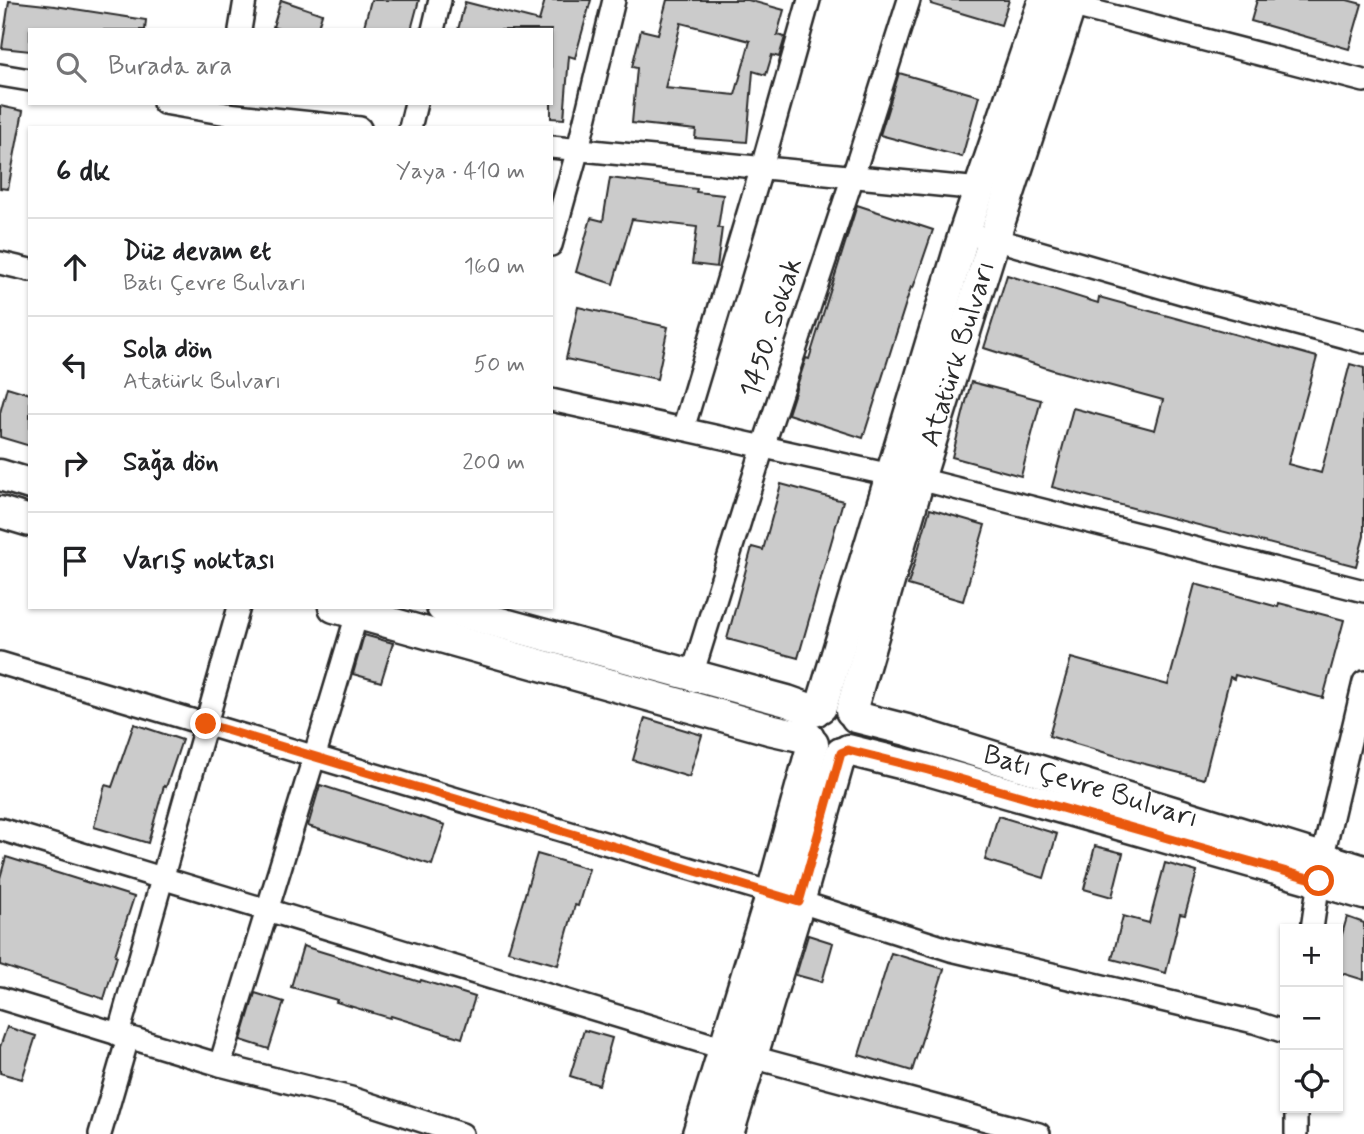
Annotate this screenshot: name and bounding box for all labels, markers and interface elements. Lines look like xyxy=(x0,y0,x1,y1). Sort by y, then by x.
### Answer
search box xyxy=(28,28,553,105)
icon: search xyxy=(52,48,90,86)
text: Burada ara xyxy=(108,50,232,84)
text: 6 dk xyxy=(56,152,110,191)
text: Yaya · 410 m xyxy=(396,157,525,187)
text: Düz devam et xyxy=(123,235,271,269)
icon: ahead xyxy=(56,248,94,286)
text: 160 m xyxy=(464,252,525,282)
street label: 1450. Sokak xyxy=(732,253,812,403)
street label: Atatürk Bulvarı xyxy=(912,256,1005,451)
text: Batı Çevre Bulvarı xyxy=(123,269,306,299)
text: Sola dön xyxy=(123,333,212,367)
icon: left xyxy=(56,346,94,384)
text: 50 m xyxy=(474,350,525,380)
text: Atatürk Bulvarı xyxy=(123,367,281,397)
icon: right xyxy=(56,444,94,482)
text: Sağa dön xyxy=(123,446,219,480)
text: 200 m xyxy=(462,448,525,478)
icon: arrive xyxy=(56,542,94,580)
text: Varış noktası xyxy=(123,544,275,578)
route end xyxy=(190,708,221,739)
street label: Batı Çevre Bulvarı xyxy=(979,736,1203,837)
route start xyxy=(1303,865,1334,896)
map controls xyxy=(1280,924,1343,1113)
button: + xyxy=(1280,924,1343,987)
button: − xyxy=(1280,987,1343,1050)
button: locate xyxy=(1280,1050,1343,1113)

